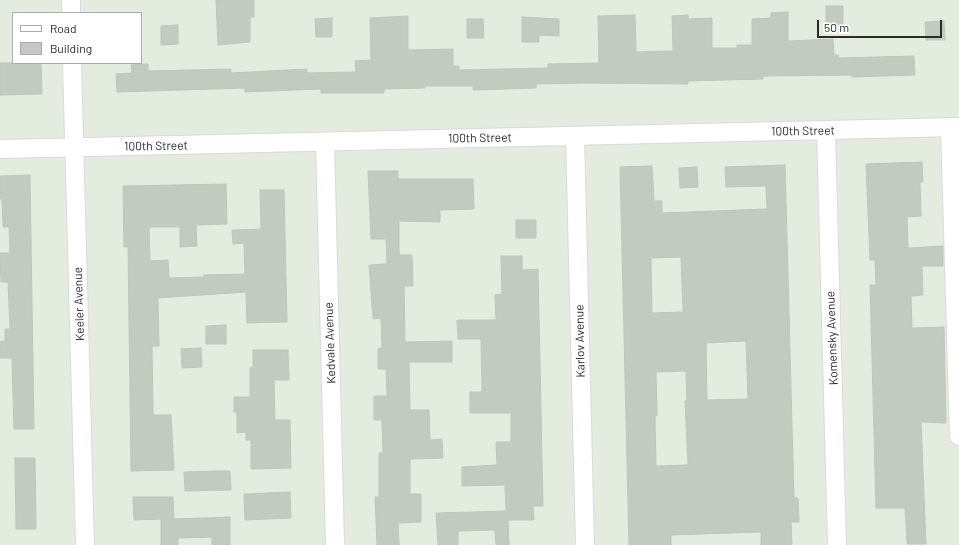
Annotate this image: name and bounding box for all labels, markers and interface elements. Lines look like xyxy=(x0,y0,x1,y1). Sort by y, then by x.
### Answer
legend xyxy=(12,12,142,64)
scale bar xyxy=(819,12,944,38)
text: 50 m xyxy=(824,20,849,34)
text: Road xyxy=(50,21,77,35)
text: Building xyxy=(50,41,92,55)
street label: 100th Street xyxy=(771,123,835,139)
street label: 100th Street xyxy=(448,130,512,146)
street label: 100th Street xyxy=(124,138,188,154)
street label: Keeler Avenue xyxy=(71,267,87,341)
street label: Komensky Avenue xyxy=(823,291,841,385)
street label: Kedvale Avenue xyxy=(321,302,339,384)
street label: Karlov Avenue xyxy=(572,304,588,378)

